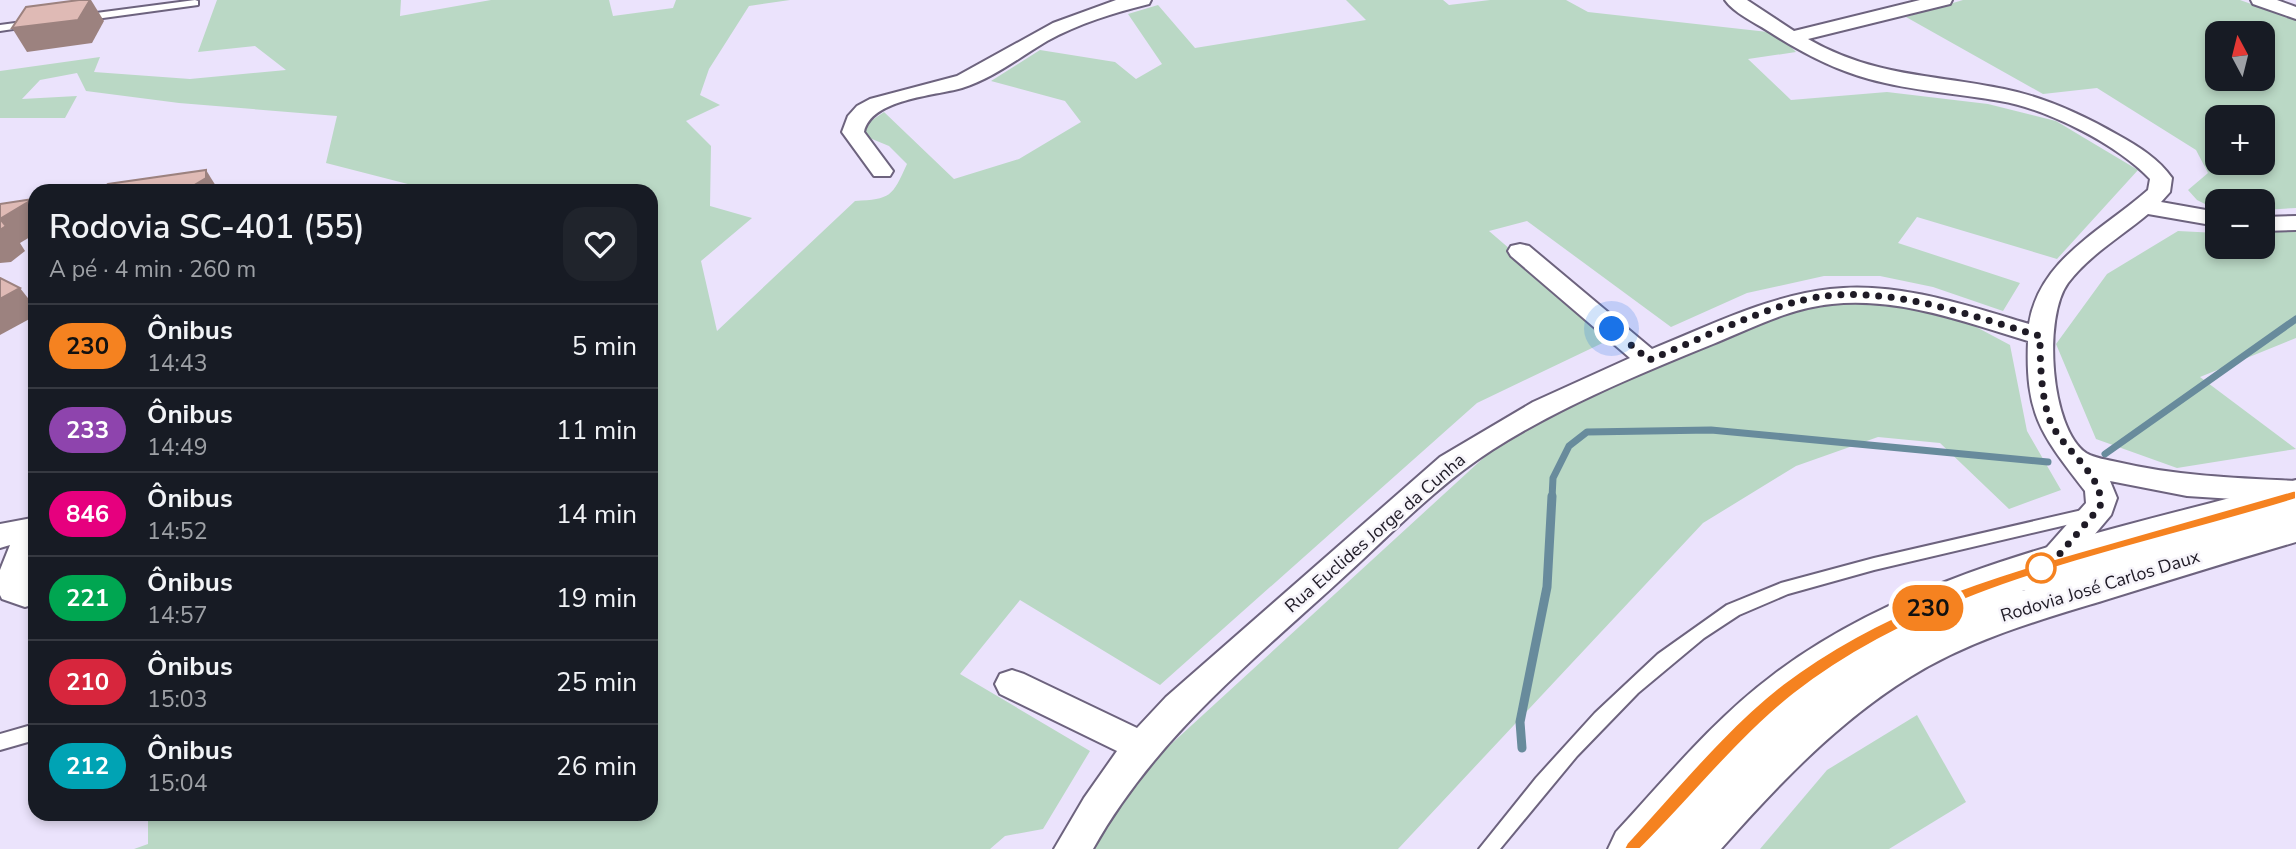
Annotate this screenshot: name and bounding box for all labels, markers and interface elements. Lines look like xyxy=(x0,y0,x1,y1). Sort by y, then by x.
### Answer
north arrow xyxy=(2205,21,2275,91)
map controls xyxy=(2205,21,2275,259)
button: + xyxy=(2205,105,2275,175)
button: − xyxy=(2205,189,2275,259)
text: Rodovia SC-401 (55) xyxy=(49,205,365,250)
button: heart xyxy=(563,207,637,281)
text: A pé · 4 min · 260 m xyxy=(49,254,256,285)
your location xyxy=(1594,311,1629,346)
text: Ônibus xyxy=(147,313,233,348)
text: 5 min xyxy=(572,329,637,364)
text: 230 xyxy=(66,330,109,362)
text: 14:43 xyxy=(147,348,207,379)
text: Ônibus xyxy=(147,397,233,432)
text: 11 min xyxy=(556,413,637,448)
text: 233 xyxy=(66,414,109,446)
text: 14:49 xyxy=(147,432,207,463)
street label: Rua Euclides Jorge da Cunha xyxy=(1280,448,1470,618)
text: Ônibus xyxy=(147,481,233,516)
text: 14 min xyxy=(556,497,637,532)
text: 846 xyxy=(66,498,109,530)
text: 14:52 xyxy=(147,516,207,547)
street label: Rodovia José Carlos Daux xyxy=(1997,544,2203,628)
unlabelled marker xyxy=(2026,553,2056,583)
text: Ônibus xyxy=(147,565,233,600)
text: 19 min xyxy=(556,581,637,616)
text: 221 xyxy=(66,582,109,614)
line badge: 230 xyxy=(1888,585,1968,631)
text: 230 xyxy=(1906,592,1950,624)
text: 14:57 xyxy=(147,600,207,631)
text: Ônibus xyxy=(147,649,233,684)
text: 25 min xyxy=(556,665,637,700)
text: 210 xyxy=(66,666,109,698)
text: 15:03 xyxy=(147,684,207,715)
text: Ônibus xyxy=(147,733,233,768)
text: 26 min xyxy=(556,749,637,784)
text: 212 xyxy=(66,750,109,782)
text: 15:04 xyxy=(147,768,207,799)

